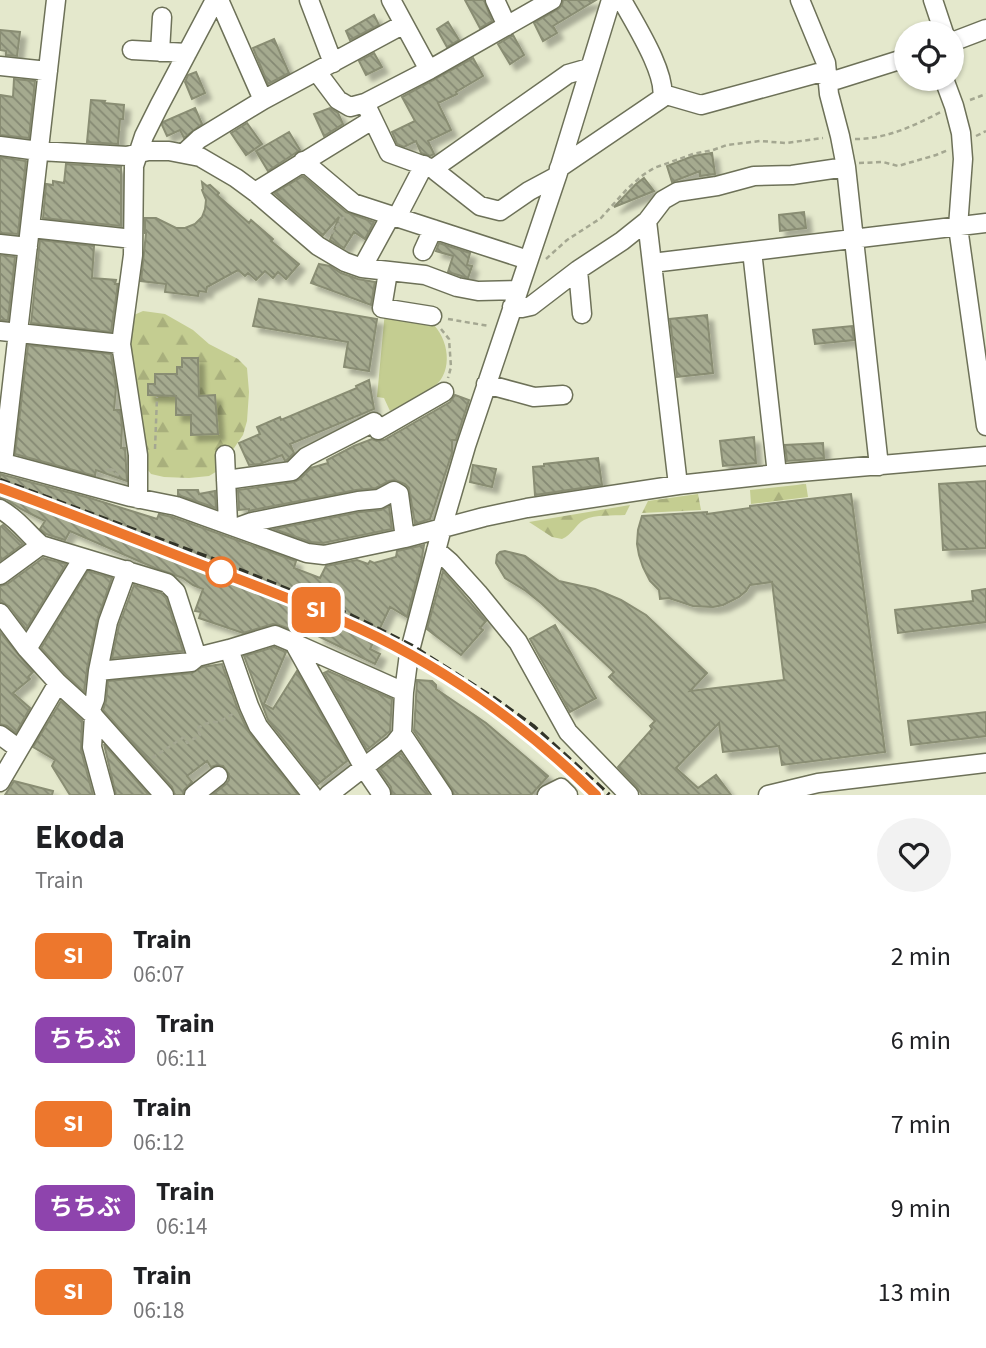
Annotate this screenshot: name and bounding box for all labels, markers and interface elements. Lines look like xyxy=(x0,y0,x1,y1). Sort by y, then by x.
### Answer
map controls xyxy=(894,21,964,91)
button: locate xyxy=(894,21,964,91)
unlabelled marker xyxy=(206,557,236,587)
line badge: SI xyxy=(284,587,348,633)
text: SI xyxy=(306,592,326,627)
text: Ekoda xyxy=(35,814,125,861)
button: heart xyxy=(877,818,951,892)
text: Train xyxy=(35,864,84,897)
text: Train xyxy=(133,921,192,958)
text: SI xyxy=(63,938,84,973)
text: 2 min xyxy=(891,938,951,975)
text: 06:07 xyxy=(133,958,184,991)
text: Train xyxy=(156,1005,215,1042)
text: ちちぶ xyxy=(49,1022,121,1057)
text: 6 min xyxy=(891,1022,951,1059)
text: 06:11 xyxy=(156,1042,207,1075)
text: Train xyxy=(133,1089,192,1126)
text: SI xyxy=(63,1106,84,1141)
text: 7 min xyxy=(891,1106,951,1143)
text: 06:12 xyxy=(133,1126,184,1159)
text: Train xyxy=(156,1173,215,1210)
text: ちちぶ xyxy=(49,1190,121,1225)
text: 9 min xyxy=(891,1190,951,1227)
text: 06:14 xyxy=(156,1210,207,1243)
text: Train xyxy=(133,1257,192,1294)
text: SI xyxy=(63,1274,84,1309)
text: 13 min xyxy=(878,1274,951,1311)
text: 06:18 xyxy=(133,1294,184,1327)

